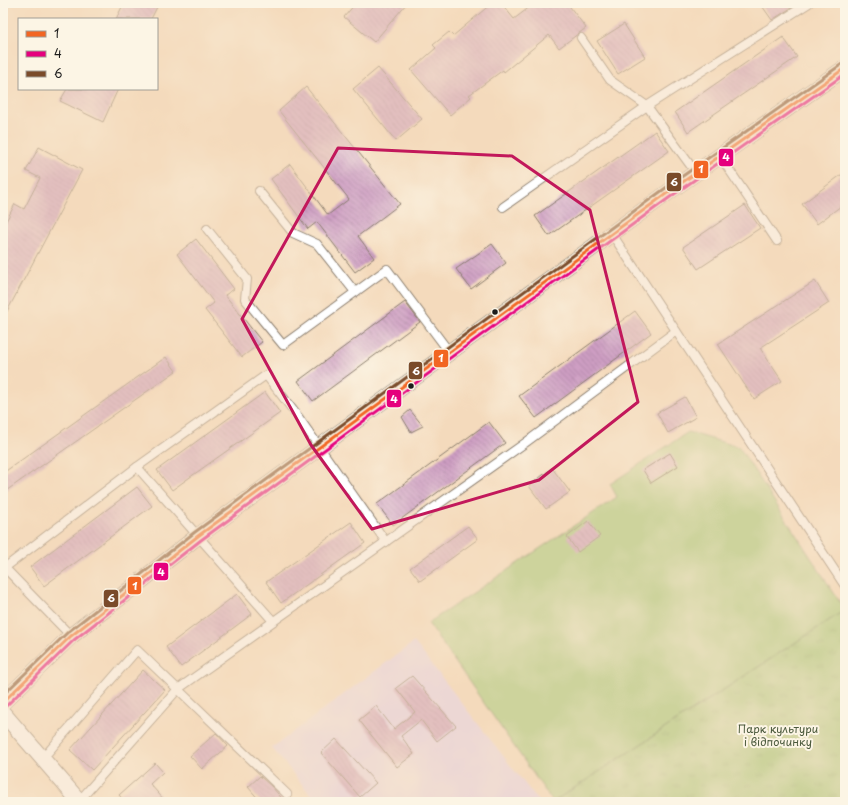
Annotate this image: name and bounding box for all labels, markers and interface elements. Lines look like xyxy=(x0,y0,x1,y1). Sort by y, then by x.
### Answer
legend xyxy=(18,18,158,90)
text: 1 xyxy=(54,24,59,42)
text: 4 xyxy=(54,44,62,62)
text: 6 xyxy=(54,64,62,82)
line badge: 4 xyxy=(718,148,734,167)
text: 4 xyxy=(722,148,730,165)
line badge: 1 xyxy=(693,160,709,179)
text: 1 xyxy=(698,160,704,177)
line badge: 6 xyxy=(666,172,682,192)
text: 6 xyxy=(670,173,678,190)
unlabelled marker xyxy=(490,307,500,317)
line badge: 1 xyxy=(433,349,449,368)
text: 1 xyxy=(438,349,444,366)
line badge: 6 xyxy=(408,361,423,380)
text: 6 xyxy=(412,362,420,379)
unlabelled marker xyxy=(406,381,416,391)
line badge: 4 xyxy=(386,389,402,408)
text: 4 xyxy=(390,390,398,407)
line badge: 4 xyxy=(153,562,169,581)
text: 4 xyxy=(157,563,165,580)
line badge: 1 xyxy=(127,576,142,595)
text: 1 xyxy=(132,577,138,594)
line badge: 6 xyxy=(103,589,119,608)
text: 6 xyxy=(107,589,115,606)
park label: Парк культури і відпочинку xyxy=(738,720,818,750)

